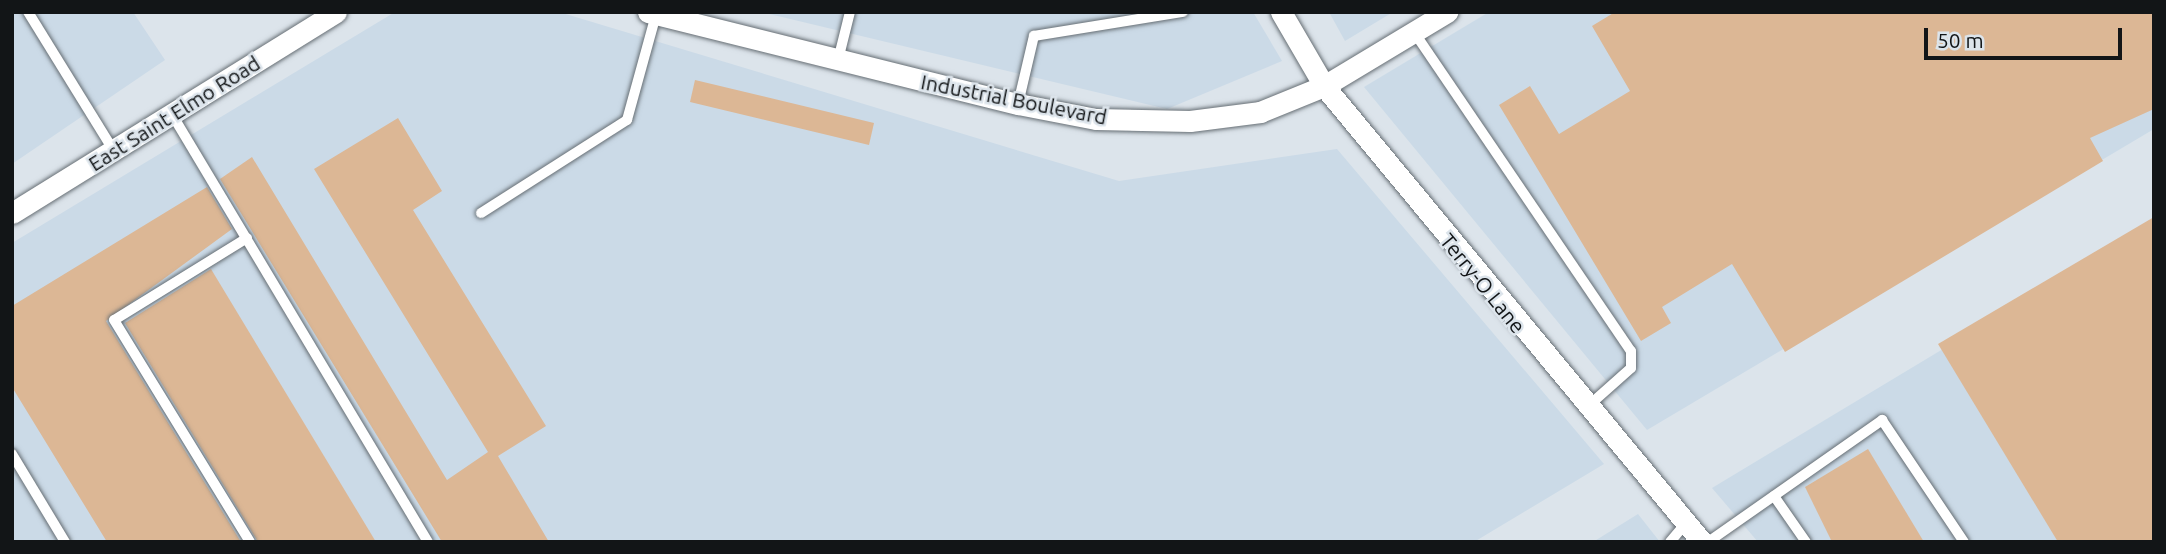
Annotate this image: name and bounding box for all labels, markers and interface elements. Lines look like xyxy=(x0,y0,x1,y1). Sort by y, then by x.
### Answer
scale bar xyxy=(1928,14,2126,58)
text: 50 m xyxy=(1937,28,1984,52)
street label: East Saint Elmo Road xyxy=(84,50,264,176)
street label: Industrial Boulevard xyxy=(919,69,1109,129)
street label: Terry-O Lane xyxy=(1435,228,1531,338)

